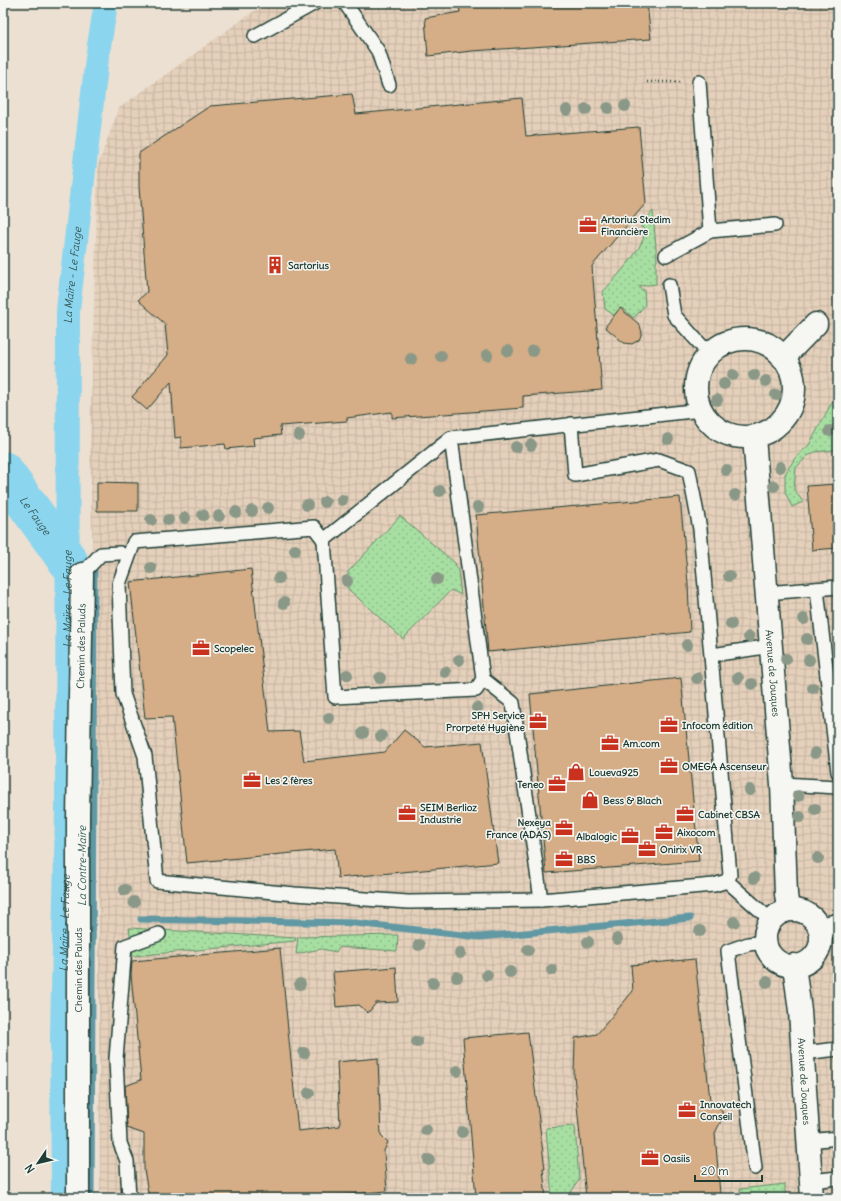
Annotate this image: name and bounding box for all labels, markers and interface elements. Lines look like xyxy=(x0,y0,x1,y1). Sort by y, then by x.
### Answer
place label: Artorius Stedim Financière xyxy=(601,213,671,238)
office icon: Artorius Stedim Financière xyxy=(578,215,598,235)
water label: La Maïre - Le Fauge xyxy=(61,225,85,324)
building icon: Sartorius xyxy=(265,255,285,275)
place label: Sartorius xyxy=(288,259,330,272)
water label: Le Fauge xyxy=(16,493,55,539)
water label: La Maïre - Le Fauge xyxy=(60,549,75,648)
street label: Chemin des Paluds xyxy=(74,603,89,689)
street label: Avenue de Jouques xyxy=(763,629,783,718)
office icon: Scopelec xyxy=(191,638,211,658)
place label: Scopelec xyxy=(214,642,254,655)
place label: SPH Service Prorpeté Hygiène xyxy=(446,709,526,734)
office icon: SPH Service Prorpeté Hygiène xyxy=(528,711,548,731)
office icon: Infocom édition xyxy=(659,715,679,735)
place label: Infocom édition xyxy=(682,719,753,732)
office icon: Am.com xyxy=(600,733,620,753)
place label: Am.com xyxy=(623,737,660,750)
office icon: OMEGA Ascenseur xyxy=(659,756,679,776)
place label: OMEGA Ascenseur xyxy=(682,760,767,773)
shop icon: Loueva925 xyxy=(566,762,586,782)
place label: Loueva925 xyxy=(589,766,639,779)
office icon: Les 2 fères xyxy=(242,770,262,790)
place label: Les 2 fères xyxy=(265,774,313,787)
office icon: Teneo xyxy=(547,774,567,794)
place label: Teneo xyxy=(517,778,544,791)
shop icon: Bess & Blach xyxy=(580,790,600,810)
place label: Bess & Blach xyxy=(603,794,662,807)
place label: SEIM Berlioz Industrie xyxy=(420,801,477,826)
office icon: SEIM Berlioz Industrie xyxy=(397,803,417,823)
office icon: Cabinet CBSA xyxy=(675,804,695,824)
place label: Cabinet CBSA xyxy=(698,808,761,821)
place label: Nexeya France (ADAS) xyxy=(486,816,551,841)
office icon: Nexeya France (ADAS) xyxy=(554,818,574,838)
office icon: Aixocom xyxy=(654,822,674,842)
water label: La Contre-Maïre xyxy=(75,825,89,906)
office icon: Albalogic xyxy=(620,826,640,846)
place label: Aixocom xyxy=(677,826,716,839)
place label: Albalogic xyxy=(576,830,617,843)
office icon: Onirix VR xyxy=(637,839,657,859)
place label: Onirix VR xyxy=(660,843,703,856)
office icon: BBS xyxy=(554,849,574,869)
place label: BBS xyxy=(577,853,596,866)
water label: La Maïre - Le Fauge xyxy=(56,873,73,972)
street label: Chemin des Paluds xyxy=(72,927,85,1013)
street label: Avenue de Jouques xyxy=(795,1037,813,1126)
place label: Innovatech Conseil xyxy=(700,1098,752,1123)
office icon: Innovatech Conseil xyxy=(677,1100,697,1120)
north arrow xyxy=(18,1143,58,1183)
office icon: Oasiis xyxy=(640,1148,660,1168)
place label: Oasiis xyxy=(663,1152,690,1165)
scale bar xyxy=(695,1157,762,1183)
text: N xyxy=(22,1162,38,1176)
text: 20 m xyxy=(701,1163,729,1178)

